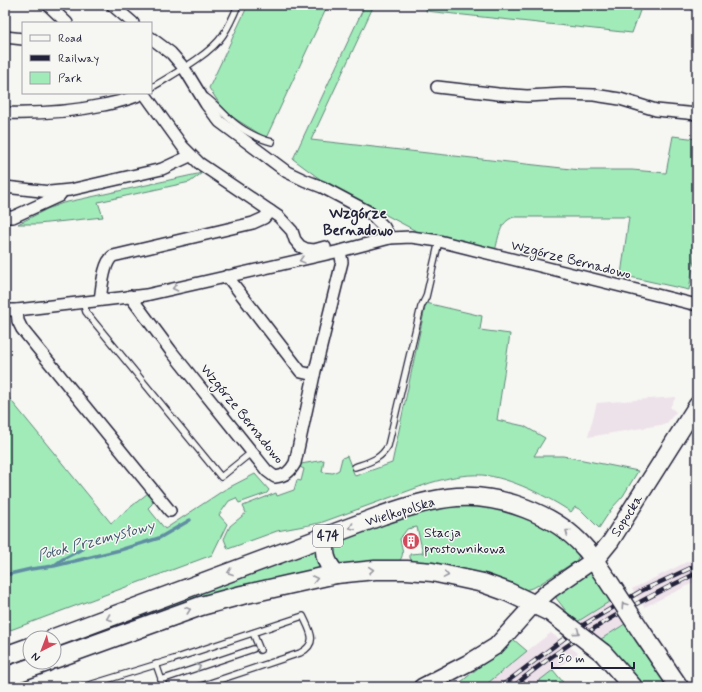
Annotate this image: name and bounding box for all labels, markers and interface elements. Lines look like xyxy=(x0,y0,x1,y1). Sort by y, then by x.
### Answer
legend xyxy=(22,22,152,94)
text: Road xyxy=(58,31,82,47)
text: Railway xyxy=(58,51,100,67)
text: Park xyxy=(58,71,82,87)
district label: Wzgórze Bernadowo xyxy=(323,204,394,241)
street label: Wzgórze Bernadowo xyxy=(509,236,633,285)
one-way arrow xyxy=(299,255,306,264)
one-way arrow xyxy=(172,283,179,291)
street label: Wzgórze Bernadowo xyxy=(195,360,288,468)
street label: Sopocka xyxy=(607,491,647,541)
street label: Wielkopolska xyxy=(363,493,437,531)
water label: Potok Przemysłowy xyxy=(35,515,158,566)
one-way arrow xyxy=(349,522,356,530)
place label: Stacja prostownikowa xyxy=(424,524,506,558)
road number: 474 xyxy=(313,525,343,547)
one-way arrow xyxy=(565,530,572,537)
building icon: Stacja prostownikowa xyxy=(401,531,421,551)
one-way arrow xyxy=(368,566,374,575)
one-way arrow xyxy=(227,567,234,576)
one-way arrow xyxy=(443,570,449,579)
one-way arrow xyxy=(311,575,318,583)
one-way arrow xyxy=(621,602,629,609)
one-way arrow xyxy=(185,607,192,615)
one-way arrow xyxy=(105,613,112,621)
one-way arrow xyxy=(573,627,580,635)
north arrow xyxy=(22,630,62,670)
scale bar xyxy=(552,644,634,670)
text: N xyxy=(29,649,43,664)
text: 50 m xyxy=(558,651,585,667)
one-way arrow xyxy=(195,663,202,672)

